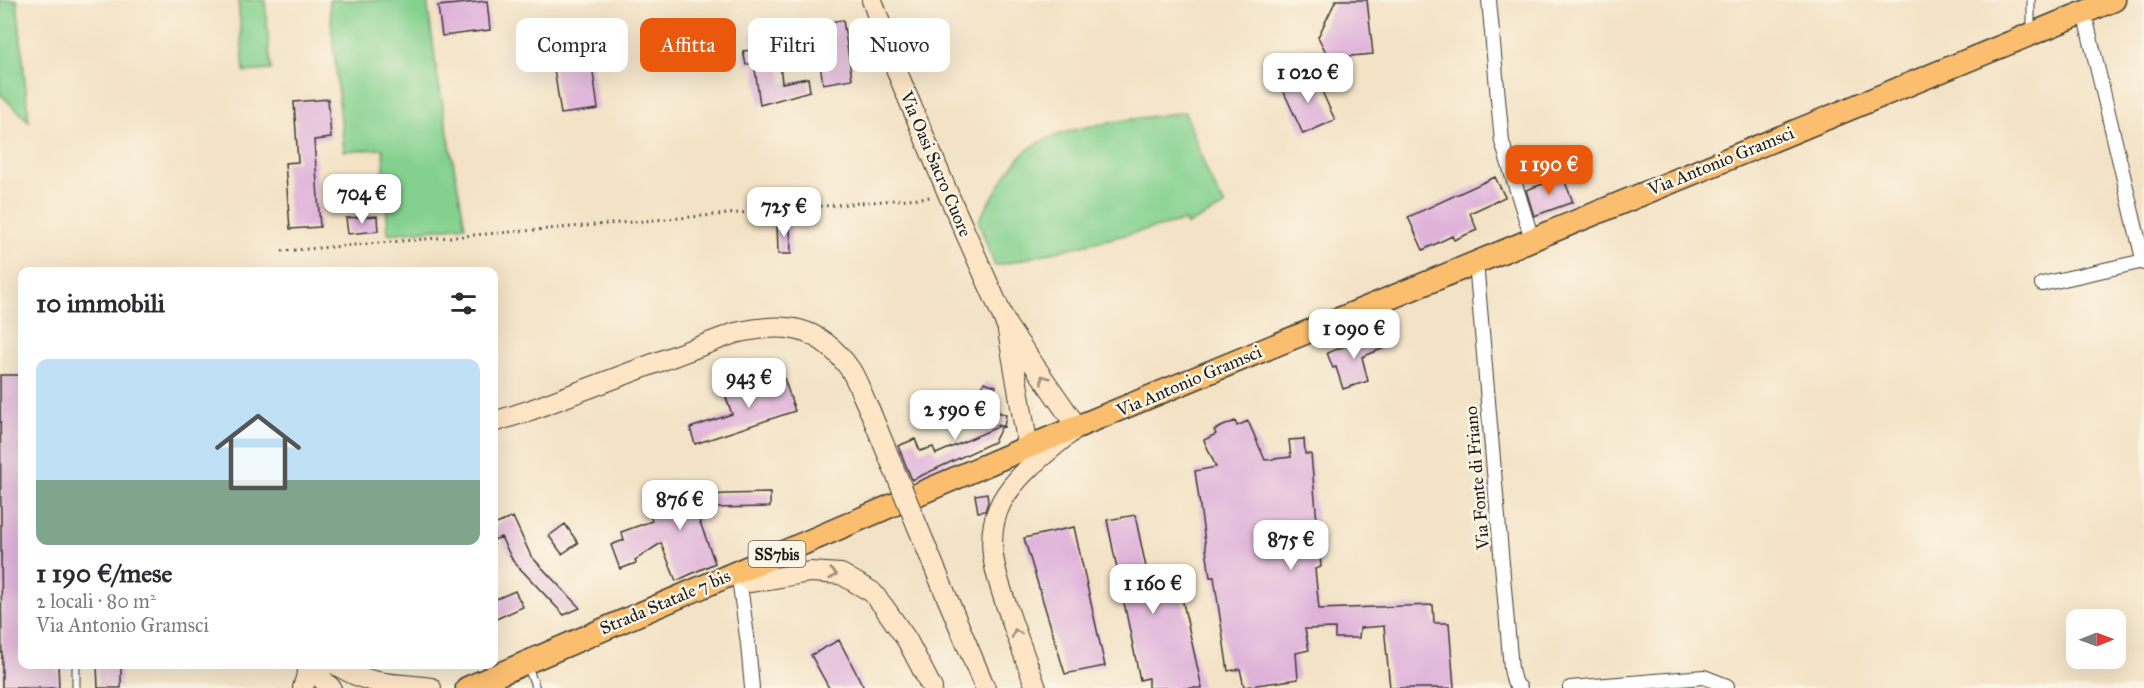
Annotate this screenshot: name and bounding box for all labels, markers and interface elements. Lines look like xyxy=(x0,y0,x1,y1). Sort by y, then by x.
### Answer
chip: Compra xyxy=(516,18,628,72)
chip: Affitta xyxy=(640,18,736,72)
chip: Filtri xyxy=(748,18,837,72)
chip: Nuovo xyxy=(849,18,950,72)
pin: 1 020 € xyxy=(1253,53,1363,104)
text: 1 020 € xyxy=(1277,60,1339,84)
street label: Via Oasi Sacro Cuore xyxy=(895,87,977,240)
street label: Via Antonio Gramsci xyxy=(1644,122,1797,201)
pin: 1 190 € xyxy=(1494,145,1604,196)
text: 1 190 € xyxy=(1520,152,1578,176)
pin: 704 € xyxy=(320,174,404,225)
text: 704 € xyxy=(337,181,387,205)
pin: 725 € xyxy=(742,187,826,238)
text: 725 € xyxy=(761,194,807,218)
text: 10 immobili xyxy=(36,287,165,319)
icon: filters xyxy=(447,287,480,320)
pin: 1 090 € xyxy=(1299,309,1409,360)
text: 1 090 € xyxy=(1323,316,1385,340)
street label: Via Antonio Gramsci xyxy=(1112,340,1265,422)
pin: 943 € xyxy=(707,358,791,409)
text: 943 € xyxy=(726,365,772,389)
one-way arrow xyxy=(1040,375,1051,386)
pin: 2 590 € xyxy=(900,390,1010,441)
text: 2 590 € xyxy=(924,397,986,421)
icon: home xyxy=(204,398,312,506)
street label: Via Fonte di Friano xyxy=(1460,405,1494,552)
pin: 876 € xyxy=(638,480,722,531)
text: 876 € xyxy=(656,487,704,511)
pin: 875 € xyxy=(1249,520,1333,571)
text: 875 € xyxy=(1267,527,1315,551)
road number: SS7bis xyxy=(748,541,806,567)
text: 1 190 €/mese xyxy=(36,557,172,589)
pin: 1 160 € xyxy=(1098,564,1208,615)
street label: Strada Statale 7 bis xyxy=(596,565,734,639)
one-way arrow xyxy=(828,567,838,580)
text: 1 160 € xyxy=(1124,571,1182,595)
text: 2 locali · 80 m² xyxy=(36,589,156,613)
north arrow xyxy=(2066,609,2126,669)
map controls xyxy=(2066,609,2126,669)
text: Via Antonio Gramsci xyxy=(36,613,209,637)
one-way arrow xyxy=(1011,628,1023,639)

